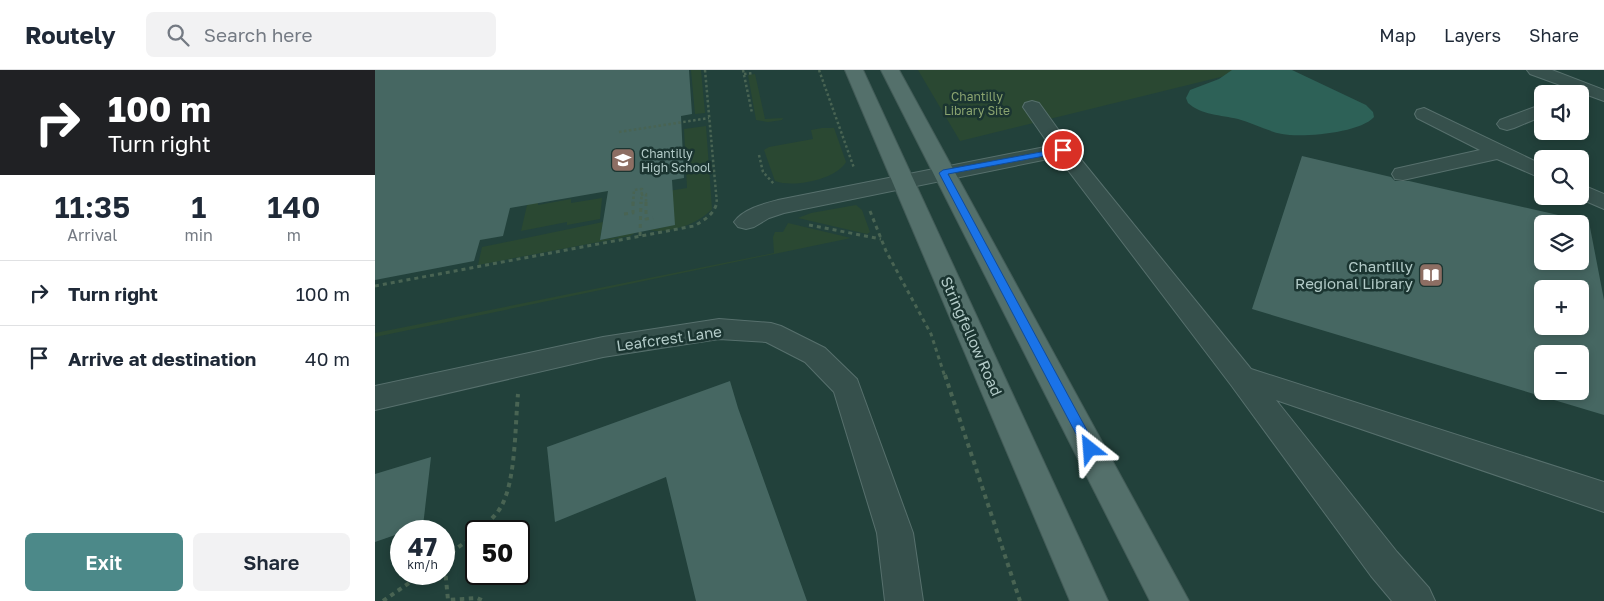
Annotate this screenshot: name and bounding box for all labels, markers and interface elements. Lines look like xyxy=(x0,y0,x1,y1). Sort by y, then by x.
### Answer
search box xyxy=(146,12,496,57)
text: Routely xyxy=(25,20,116,49)
icon: search xyxy=(164,21,192,49)
text: Search here xyxy=(204,23,313,46)
text: Map xyxy=(1379,24,1416,46)
text: Layers xyxy=(1444,24,1501,46)
text: Share xyxy=(1529,24,1579,46)
map controls xyxy=(1534,85,1589,400)
button: sound xyxy=(1534,85,1589,140)
text: 100 m xyxy=(108,88,211,130)
park label: Chantilly Library Site xyxy=(944,89,1010,118)
icon: right xyxy=(25,90,90,155)
pin xyxy=(1042,129,1084,171)
text: Turn right xyxy=(108,130,211,157)
icon: arrive xyxy=(1049,136,1077,164)
place label: Chantilly High School xyxy=(641,146,711,175)
school or university icon: Chantilly High School xyxy=(610,147,636,173)
button: search xyxy=(1534,150,1589,205)
text: 11:35 xyxy=(54,189,130,225)
text: 1 xyxy=(191,189,206,225)
text: 140 xyxy=(267,189,320,225)
button: layers xyxy=(1534,215,1589,270)
text: Arrival xyxy=(67,225,117,245)
text: min xyxy=(185,225,213,245)
text: m xyxy=(287,225,301,245)
place label: Chantilly Regional Library xyxy=(1295,257,1414,292)
library icon: Chantilly Regional Library xyxy=(1418,262,1444,288)
street label: Stringfellow Road xyxy=(938,274,1006,398)
icon: right xyxy=(25,279,53,307)
button: + xyxy=(1534,280,1589,335)
text: Turn right xyxy=(68,282,158,305)
text: 100 m xyxy=(296,282,350,305)
street label: Leafcrest Lane xyxy=(615,322,723,354)
icon: arrive xyxy=(25,344,53,372)
button: − xyxy=(1534,345,1589,400)
text: Arrive at destination xyxy=(68,347,256,370)
text: 40 m xyxy=(305,347,350,370)
position arrow xyxy=(1063,422,1115,474)
speed limit sign: 50 xyxy=(465,520,530,585)
text: 47 xyxy=(408,531,437,562)
button: Exit xyxy=(25,533,183,591)
button: Share xyxy=(193,533,350,591)
text: km/h xyxy=(407,557,438,572)

